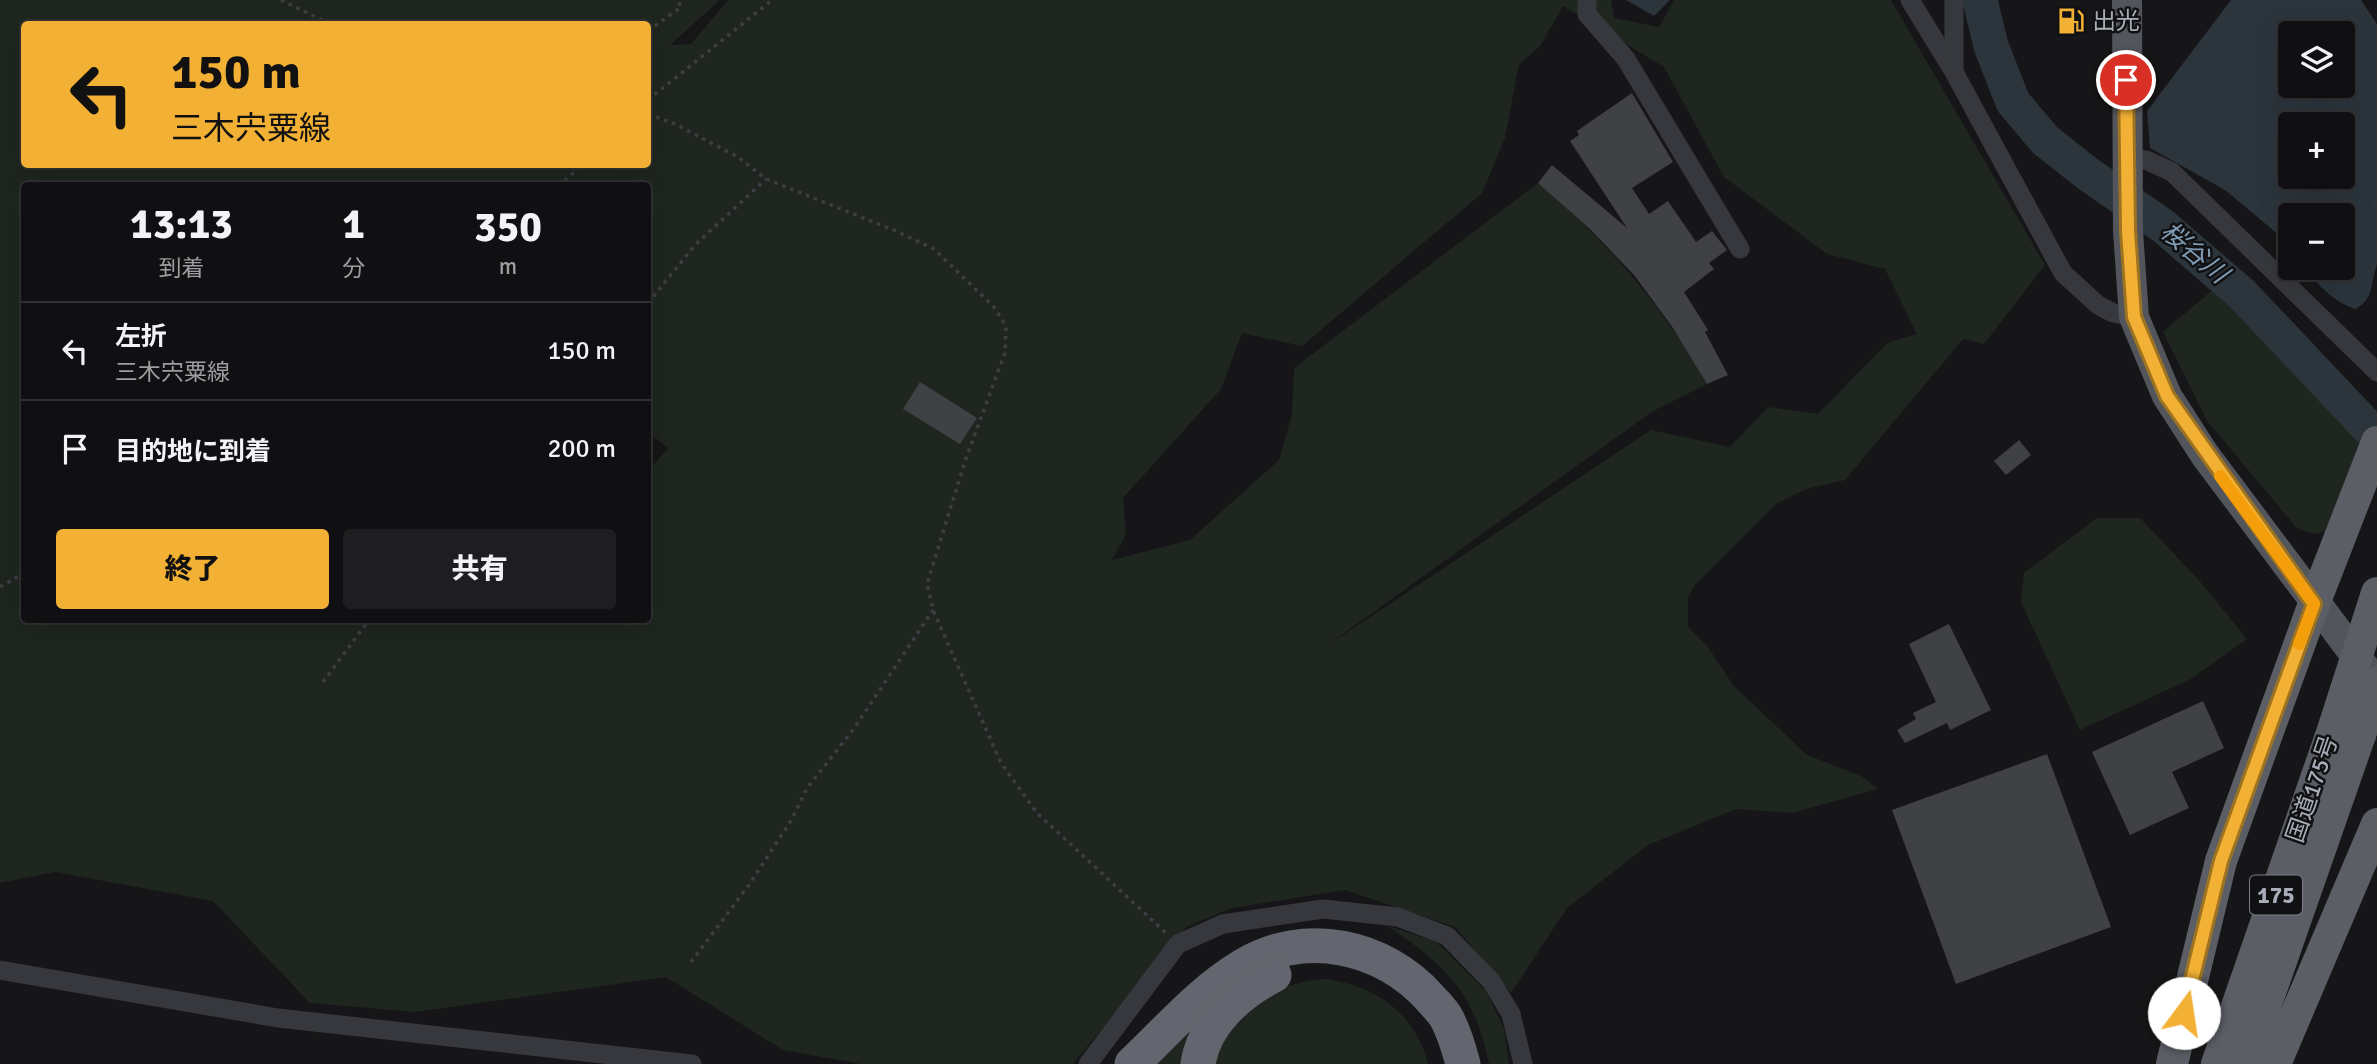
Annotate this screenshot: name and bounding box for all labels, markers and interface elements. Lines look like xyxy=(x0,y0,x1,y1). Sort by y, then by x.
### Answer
fuel station icon: 出光 xyxy=(2056,6,2086,36)
place label: 出光 xyxy=(2092,6,2140,36)
map controls xyxy=(2278,21,2355,280)
button: layers xyxy=(2278,21,2355,98)
text: 150 m xyxy=(171,42,301,102)
icon: left xyxy=(56,49,147,140)
pin xyxy=(2096,50,2156,110)
icon: arrive xyxy=(2107,61,2145,99)
text: 三木宍粟線 xyxy=(171,109,331,148)
button: + xyxy=(2278,112,2355,189)
text: 13:13 xyxy=(130,199,233,250)
text: 1 xyxy=(342,199,365,250)
text: 350 xyxy=(474,202,542,253)
button: − xyxy=(2278,203,2355,280)
water label: 桜谷川 xyxy=(2154,216,2236,292)
text: m xyxy=(499,252,517,281)
text: 到着 xyxy=(159,254,205,283)
text: 分 xyxy=(342,254,365,283)
text: 左折 xyxy=(115,321,167,353)
icon: left xyxy=(56,332,94,370)
text: 150 m xyxy=(547,335,616,367)
text: 三木宍粟線 xyxy=(115,358,230,387)
icon: arrive xyxy=(56,430,94,468)
text: 200 m xyxy=(547,433,616,465)
text: 目的地に到着 xyxy=(115,436,271,468)
button: 終了 xyxy=(56,529,329,609)
button: 共有 xyxy=(343,529,616,609)
street label: 国道175号 xyxy=(2280,732,2344,846)
road number: 175 xyxy=(2250,876,2302,914)
position arrow xyxy=(2147,976,2221,1050)

